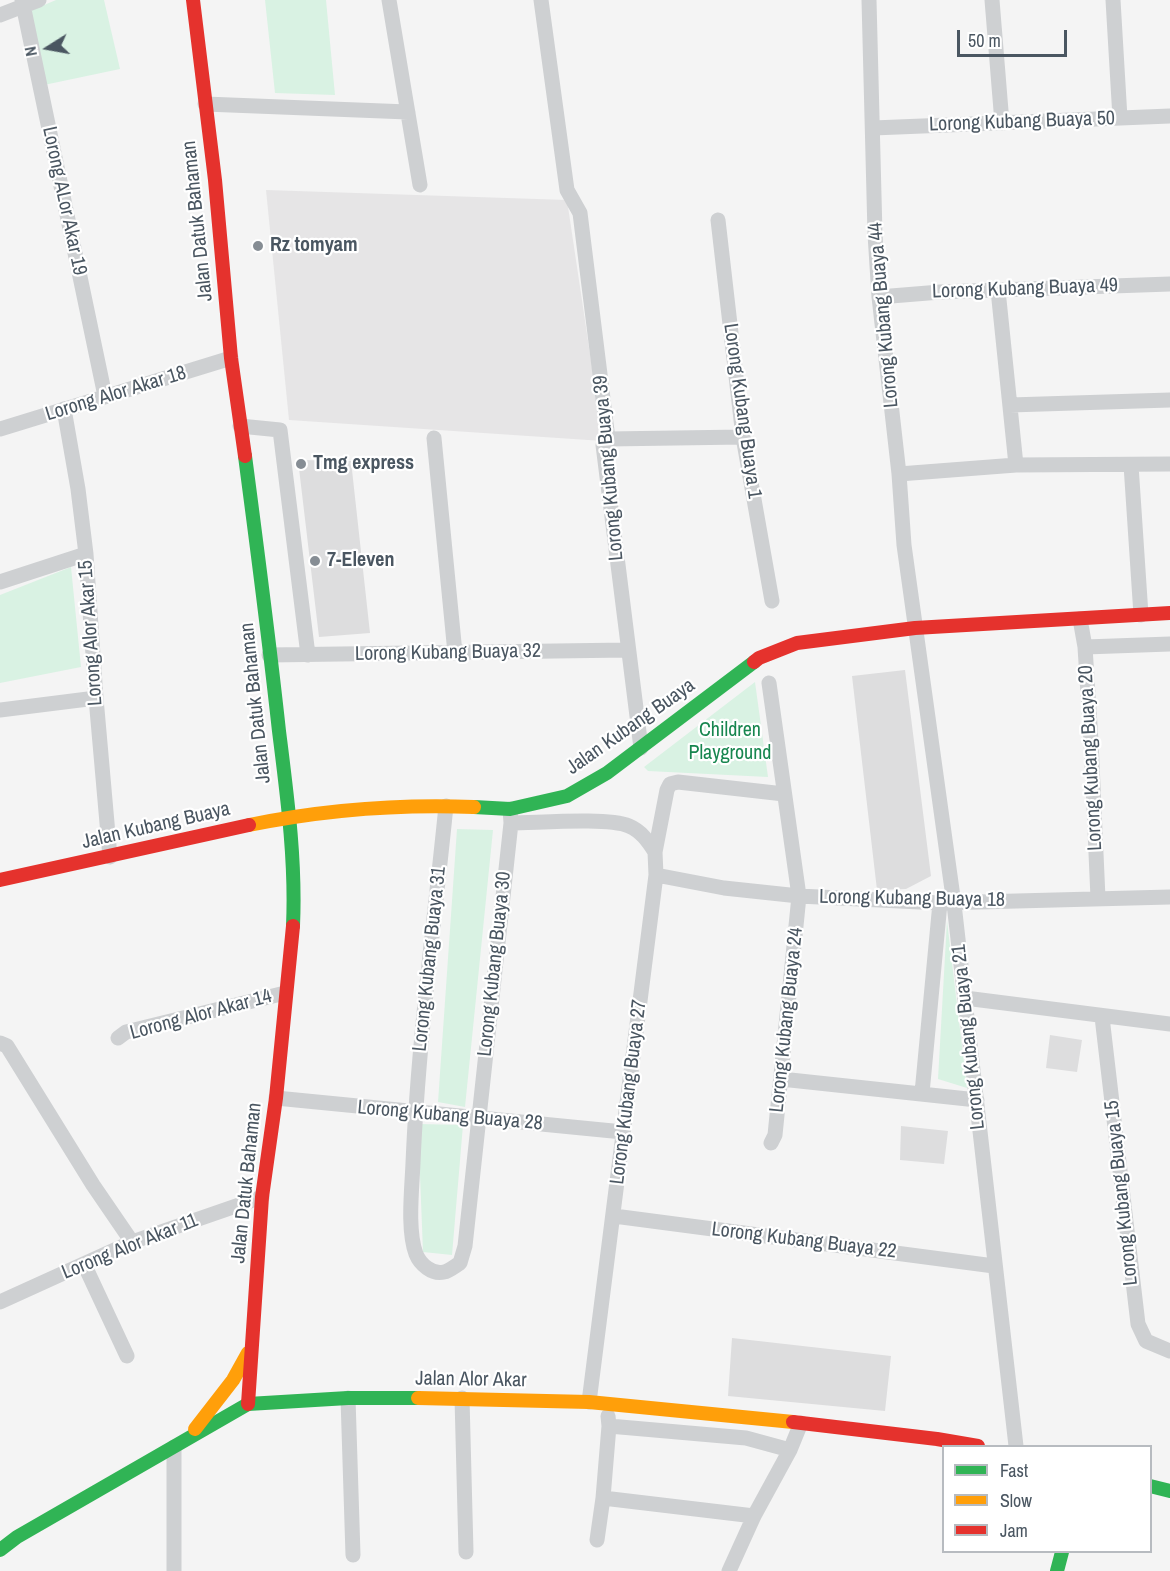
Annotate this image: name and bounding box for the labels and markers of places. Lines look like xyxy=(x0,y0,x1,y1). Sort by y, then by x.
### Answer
place label: Rz tomyam xyxy=(270,234,357,258)
marker: Rz tomyam xyxy=(251,239,265,253)
place label: Tmg express xyxy=(313,452,414,476)
marker: Tmg express xyxy=(294,457,308,471)
place label: 7-Eleven xyxy=(327,549,394,573)
marker: 7-Eleven xyxy=(308,554,322,568)

